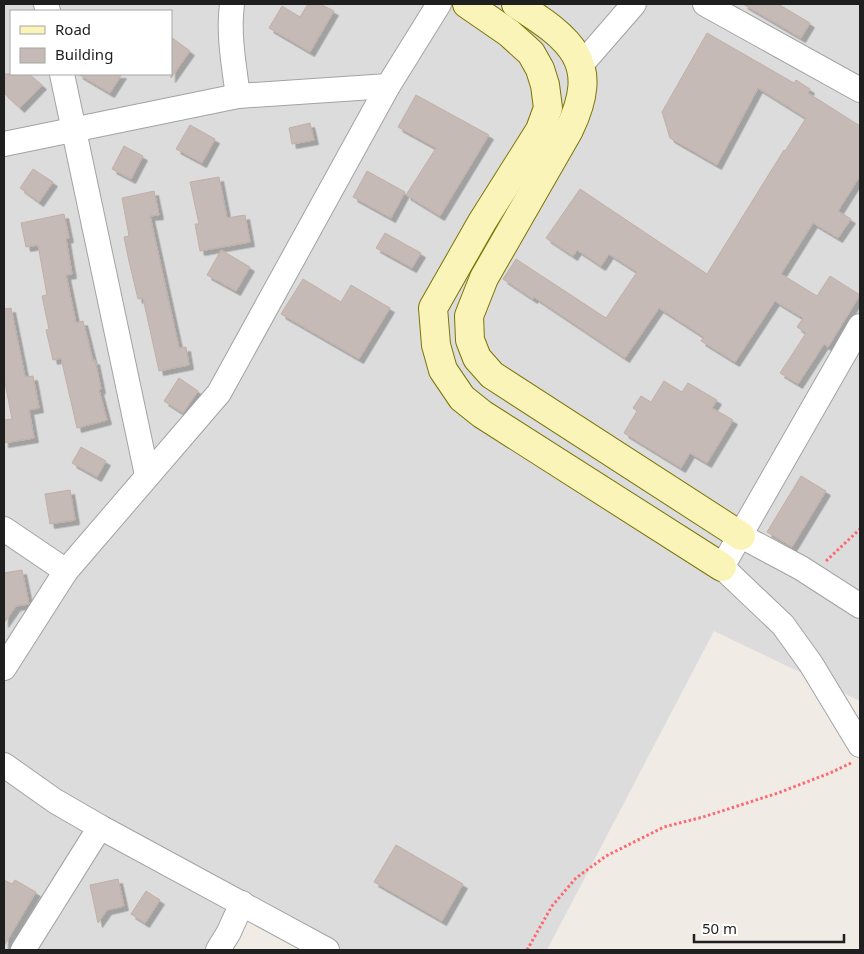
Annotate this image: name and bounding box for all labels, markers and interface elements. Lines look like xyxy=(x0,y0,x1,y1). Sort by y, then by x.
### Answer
legend xyxy=(10,10,172,75)
text: Road xyxy=(55,19,91,39)
text: Building xyxy=(55,44,113,64)
scale bar xyxy=(694,912,844,944)
text: 50 m xyxy=(702,918,737,938)

